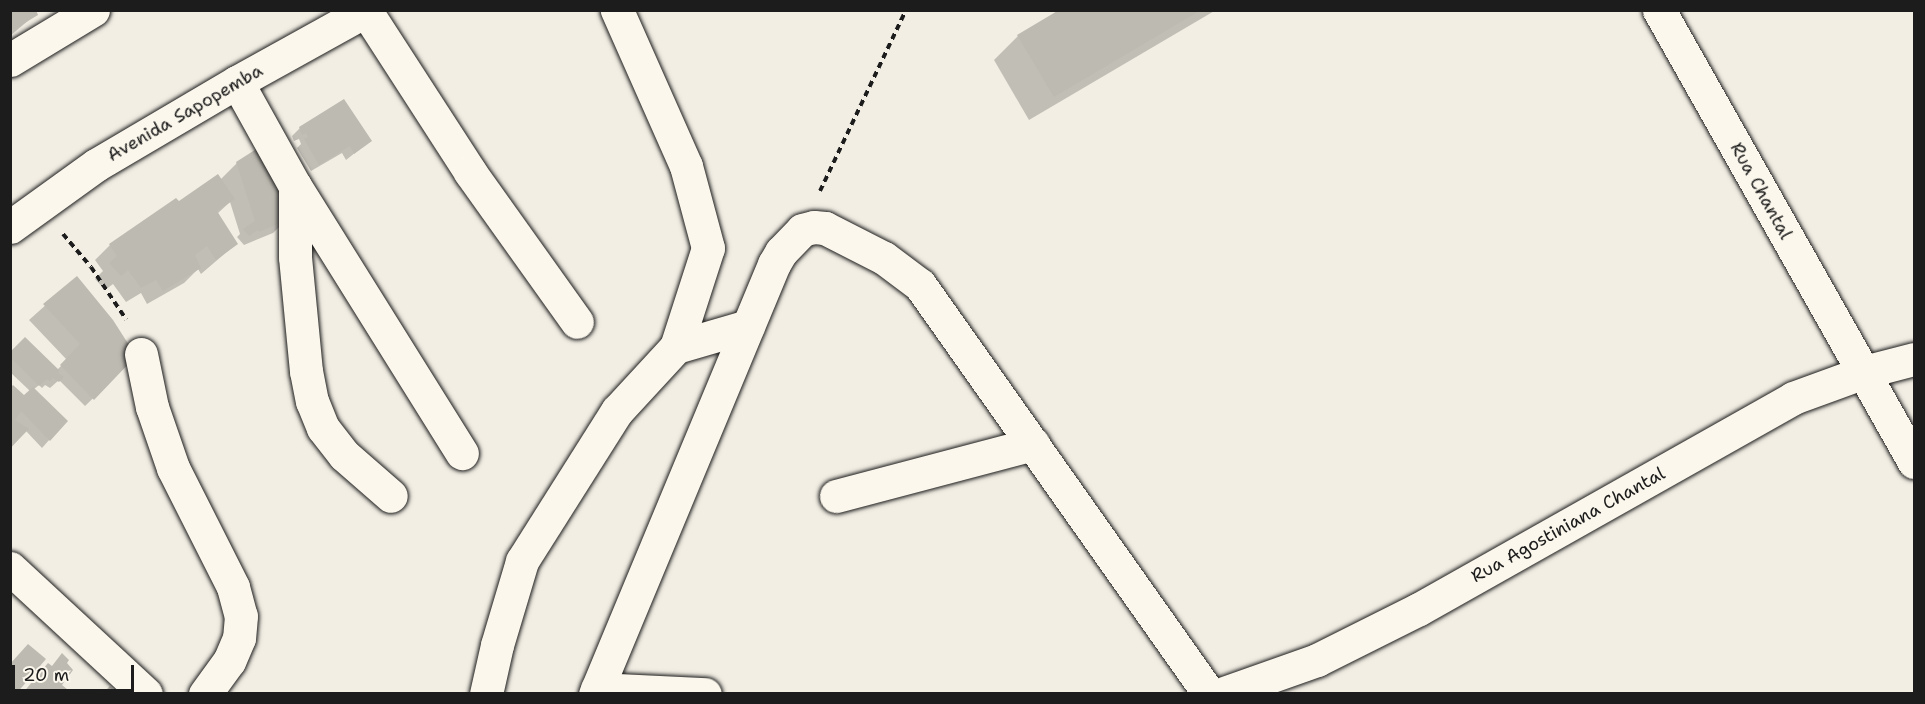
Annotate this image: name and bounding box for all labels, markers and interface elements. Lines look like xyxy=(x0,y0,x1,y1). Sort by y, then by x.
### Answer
street label: Avenida Sapopemba xyxy=(103,60,267,166)
street label: Rua Chantal xyxy=(1726,139,1796,243)
street label: Rua Agostiniana Chantal xyxy=(1467,463,1669,587)
scale bar xyxy=(15,653,136,691)
text: 20 m xyxy=(23,663,69,687)

